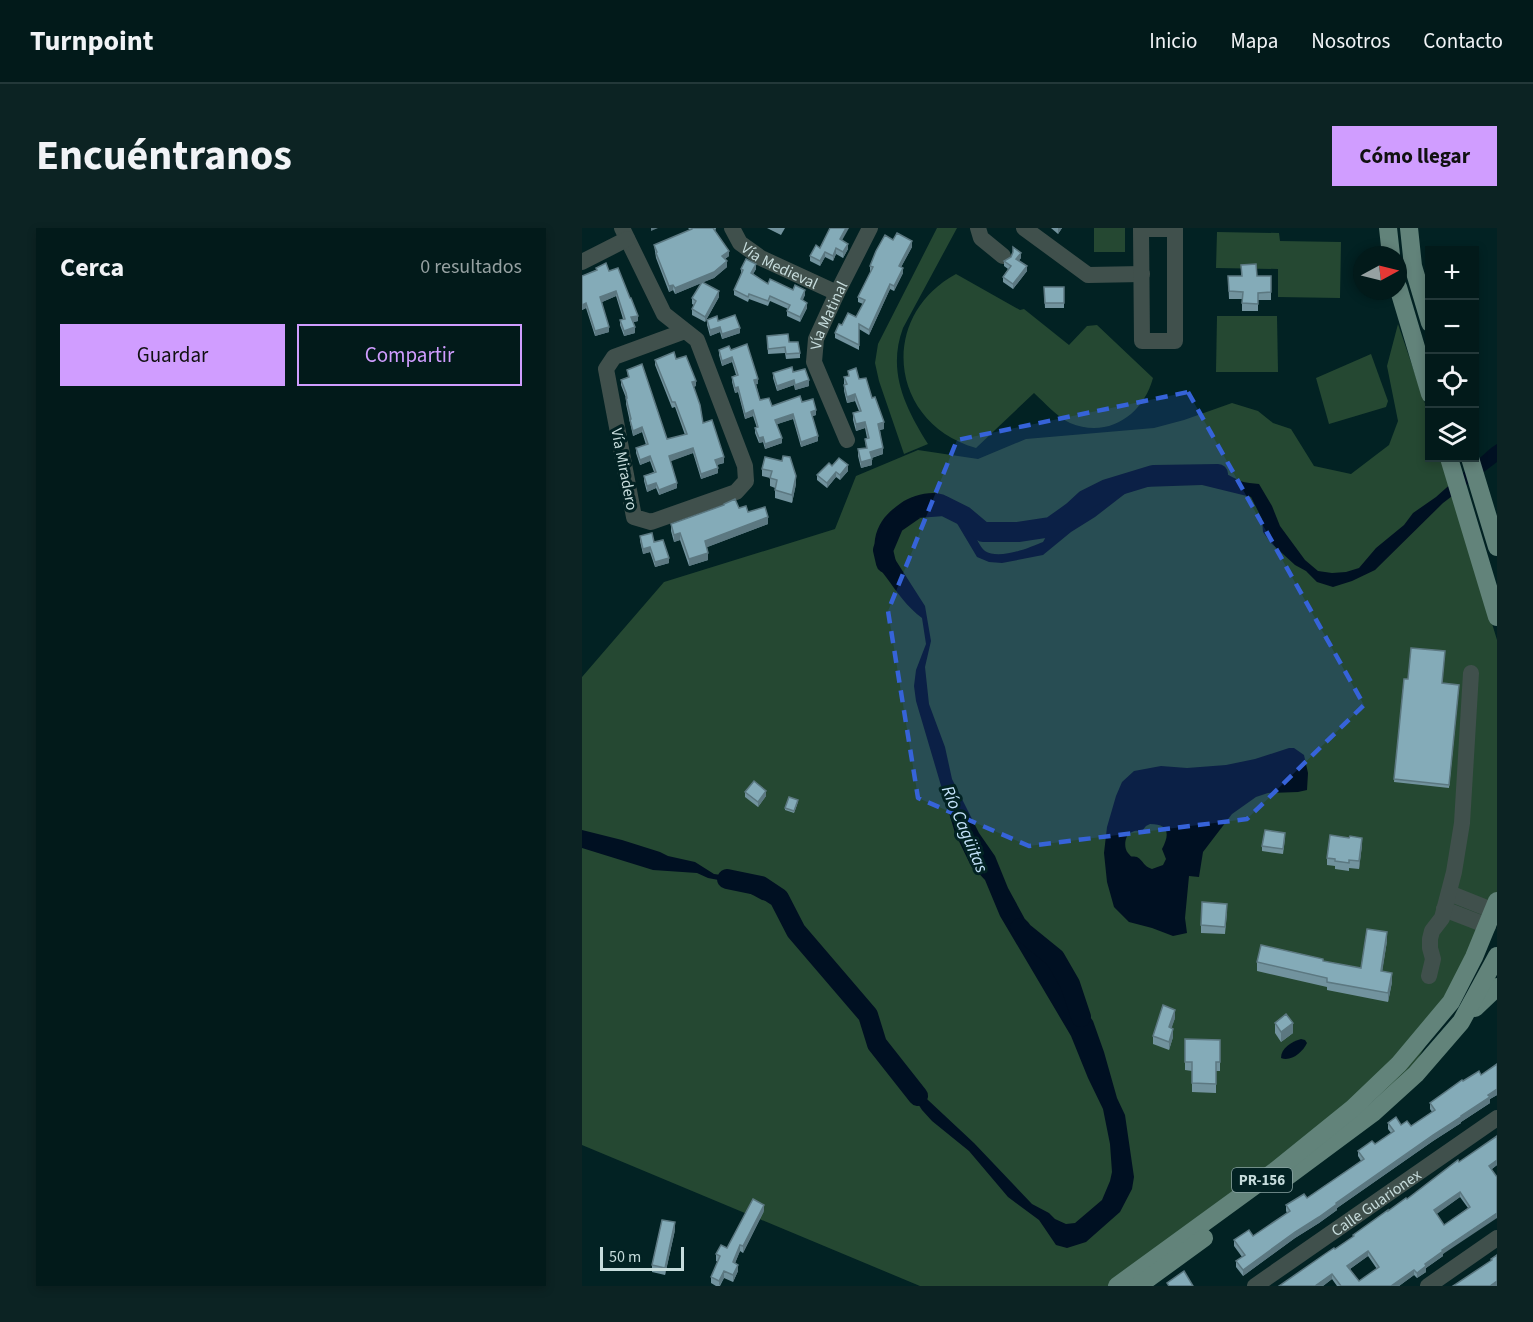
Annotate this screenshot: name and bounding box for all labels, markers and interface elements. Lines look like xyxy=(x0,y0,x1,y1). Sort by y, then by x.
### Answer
text: Turnpoint xyxy=(30,21,154,61)
text: Inicio xyxy=(1149,26,1197,56)
text: Mapa xyxy=(1230,26,1278,56)
text: Nosotros xyxy=(1311,26,1390,56)
text: Contacto xyxy=(1423,26,1503,56)
text: Encuéntranos xyxy=(36,126,292,186)
button: Cómo llegar xyxy=(1332,126,1497,186)
street label: Vía Medieval xyxy=(737,237,821,295)
north arrow xyxy=(1353,246,1407,300)
map controls xyxy=(1425,246,1479,462)
button: + xyxy=(1425,246,1479,300)
text: Cerca xyxy=(60,249,124,286)
text: 0 resultados xyxy=(420,253,522,281)
street label: Vía Matinal xyxy=(805,277,853,351)
button: − xyxy=(1425,300,1479,354)
button: Guardar xyxy=(60,324,285,386)
button: Compartir xyxy=(297,324,522,386)
button: locate xyxy=(1425,354,1479,408)
button: layers xyxy=(1425,408,1479,462)
street label: Vía Miradero xyxy=(605,426,643,512)
water label: Río Cagüitas xyxy=(935,782,994,877)
street label: Calle Guarionex xyxy=(1327,1164,1426,1242)
road number: PR-156 xyxy=(1232,1168,1292,1192)
scale bar xyxy=(600,1244,684,1272)
text: 50 m xyxy=(609,1246,641,1268)

